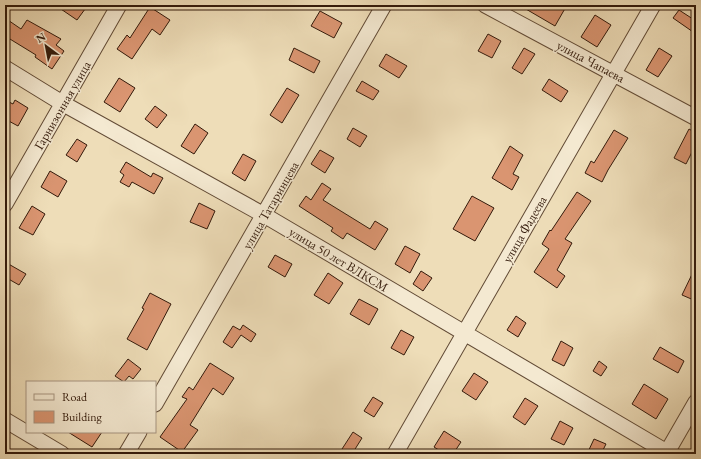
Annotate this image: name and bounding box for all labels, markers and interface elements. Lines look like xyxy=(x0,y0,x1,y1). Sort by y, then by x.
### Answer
north arrow xyxy=(26,26,66,66)
text: N xyxy=(33,29,48,46)
street label: улица Чапаева xyxy=(554,36,628,87)
street label: Гарнизонная улица xyxy=(30,57,95,153)
street label: улица Татаринцева xyxy=(238,157,303,252)
street label: улица Фадеева xyxy=(498,192,551,266)
street label: улица 50 лет ВЛКСМ xyxy=(286,223,392,296)
legend xyxy=(26,381,156,433)
text: Road xyxy=(62,389,88,405)
text: Building xyxy=(62,409,103,425)

